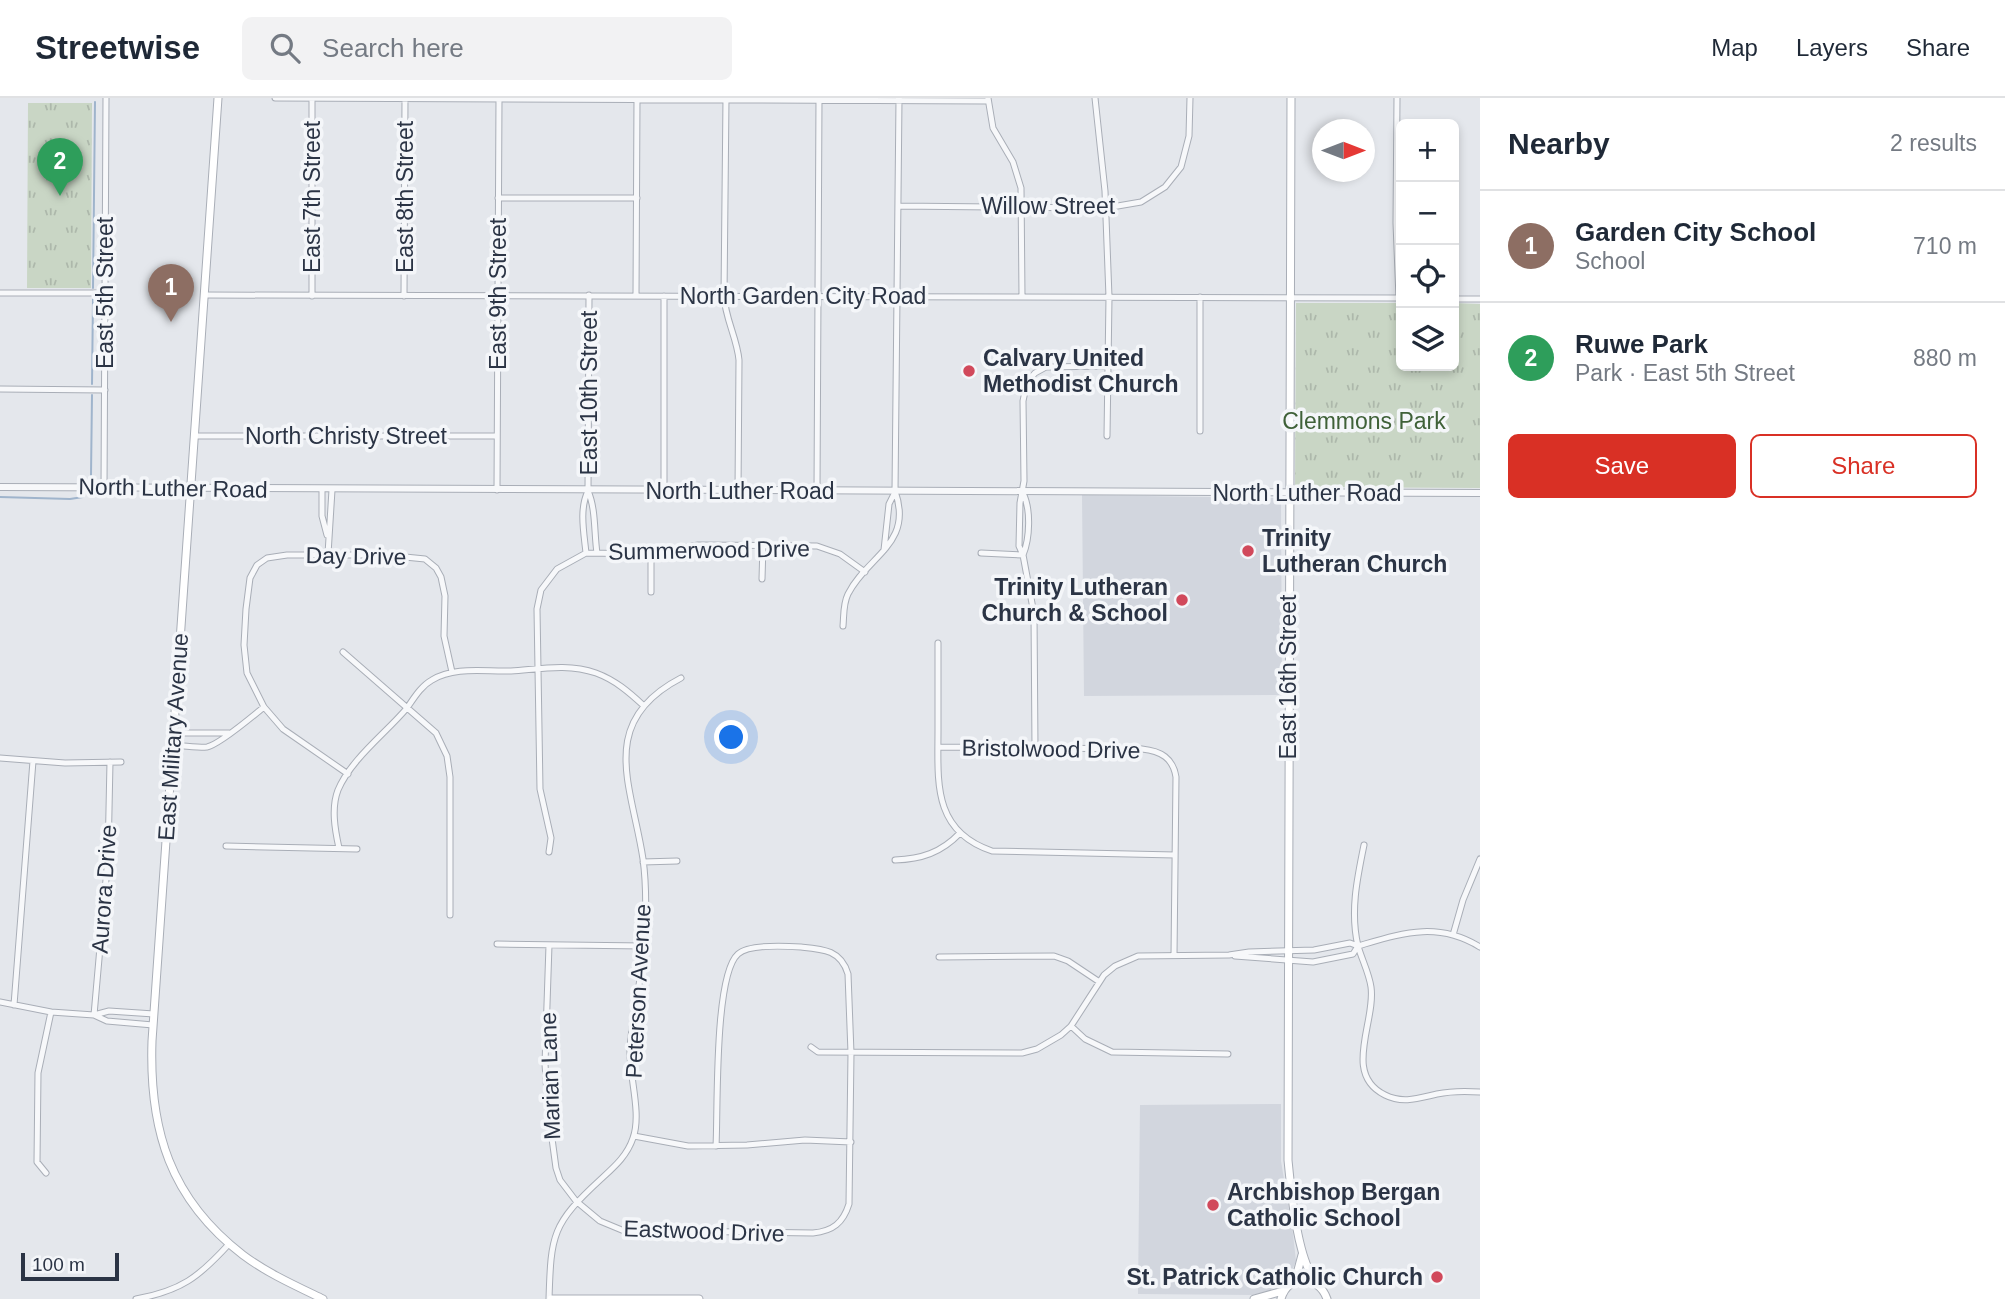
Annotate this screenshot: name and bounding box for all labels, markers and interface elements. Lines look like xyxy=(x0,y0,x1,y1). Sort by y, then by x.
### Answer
search box xyxy=(242,17,732,80)
text: Streetwise xyxy=(35,29,200,66)
icon: search xyxy=(266,29,304,67)
text: Search here xyxy=(322,33,464,63)
text: Map xyxy=(1711,34,1758,61)
text: Layers xyxy=(1796,34,1868,61)
text: Share xyxy=(1906,34,1970,61)
north arrow xyxy=(1312,119,1375,182)
map controls xyxy=(1396,119,1459,371)
button: + xyxy=(1396,119,1459,182)
street label: East 7th Street xyxy=(299,120,325,273)
street label: East 8th Street xyxy=(392,120,418,273)
text: Nearby xyxy=(1508,127,1610,160)
text: 2 results xyxy=(1890,130,1977,156)
pin: 2 xyxy=(37,138,83,196)
button: − xyxy=(1396,182,1459,245)
street label: Willow Street xyxy=(981,193,1116,219)
street label: East 5th Street xyxy=(92,216,118,369)
street label: East 9th Street xyxy=(485,217,511,370)
text: Garden City School xyxy=(1575,217,1816,247)
text: 1 xyxy=(1525,233,1537,259)
text: 710 m xyxy=(1913,233,1977,259)
button: locate xyxy=(1396,245,1459,308)
text: School xyxy=(1575,248,1645,274)
pin: 1 xyxy=(148,264,194,322)
street label: North Garden City Road xyxy=(680,283,926,309)
button: layers xyxy=(1396,308,1459,371)
street label: East 10th Street xyxy=(576,310,602,475)
text: Ruwe Park xyxy=(1575,329,1708,359)
place label: Calvary United Methodist Church xyxy=(983,345,1179,397)
text: 2 xyxy=(1525,345,1537,371)
text: 880 m xyxy=(1913,345,1977,371)
text: Park · East 5th Street xyxy=(1575,360,1795,386)
marker: Calvary United Methodist Church xyxy=(961,363,977,379)
park label: Clemmons Park xyxy=(1282,408,1446,434)
street label: North Christy Street xyxy=(245,423,448,449)
button: Save xyxy=(1508,434,1736,498)
button: Share xyxy=(1750,434,1977,498)
street label: North Luther Road xyxy=(78,473,268,503)
street label: North Luther Road xyxy=(645,478,835,504)
street label: North Luther Road xyxy=(1212,480,1402,506)
place label: Trinity Lutheran Church xyxy=(1262,525,1447,577)
street label: Summerwood Drive xyxy=(608,535,810,565)
street label: Day Drive xyxy=(305,542,407,570)
marker: Trinity Lutheran Church xyxy=(1240,543,1256,559)
place label: Trinity Lutheran Church & School xyxy=(981,574,1168,626)
marker: Trinity Lutheran Church & School xyxy=(1174,592,1190,608)
street label: East 16th Street xyxy=(1275,594,1301,759)
street label: East Military Avenue xyxy=(153,632,193,842)
your location xyxy=(714,720,748,754)
street label: Bristolwood Drive xyxy=(961,734,1141,764)
street label: Aurora Drive xyxy=(87,824,121,954)
street label: Peterson Avenue xyxy=(620,903,656,1079)
street label: Marian Lane xyxy=(535,1012,565,1140)
place label: Archbishop Bergan Catholic School xyxy=(1227,1179,1440,1231)
marker: Archbishop Bergan Catholic School xyxy=(1205,1197,1221,1213)
street label: Eastwood Drive xyxy=(623,1215,785,1247)
scale bar xyxy=(21,1250,119,1282)
text: 100 m xyxy=(32,1254,85,1275)
place label: St. Patrick Catholic Church xyxy=(1126,1264,1423,1290)
marker: St. Patrick Catholic Church xyxy=(1429,1269,1445,1285)

